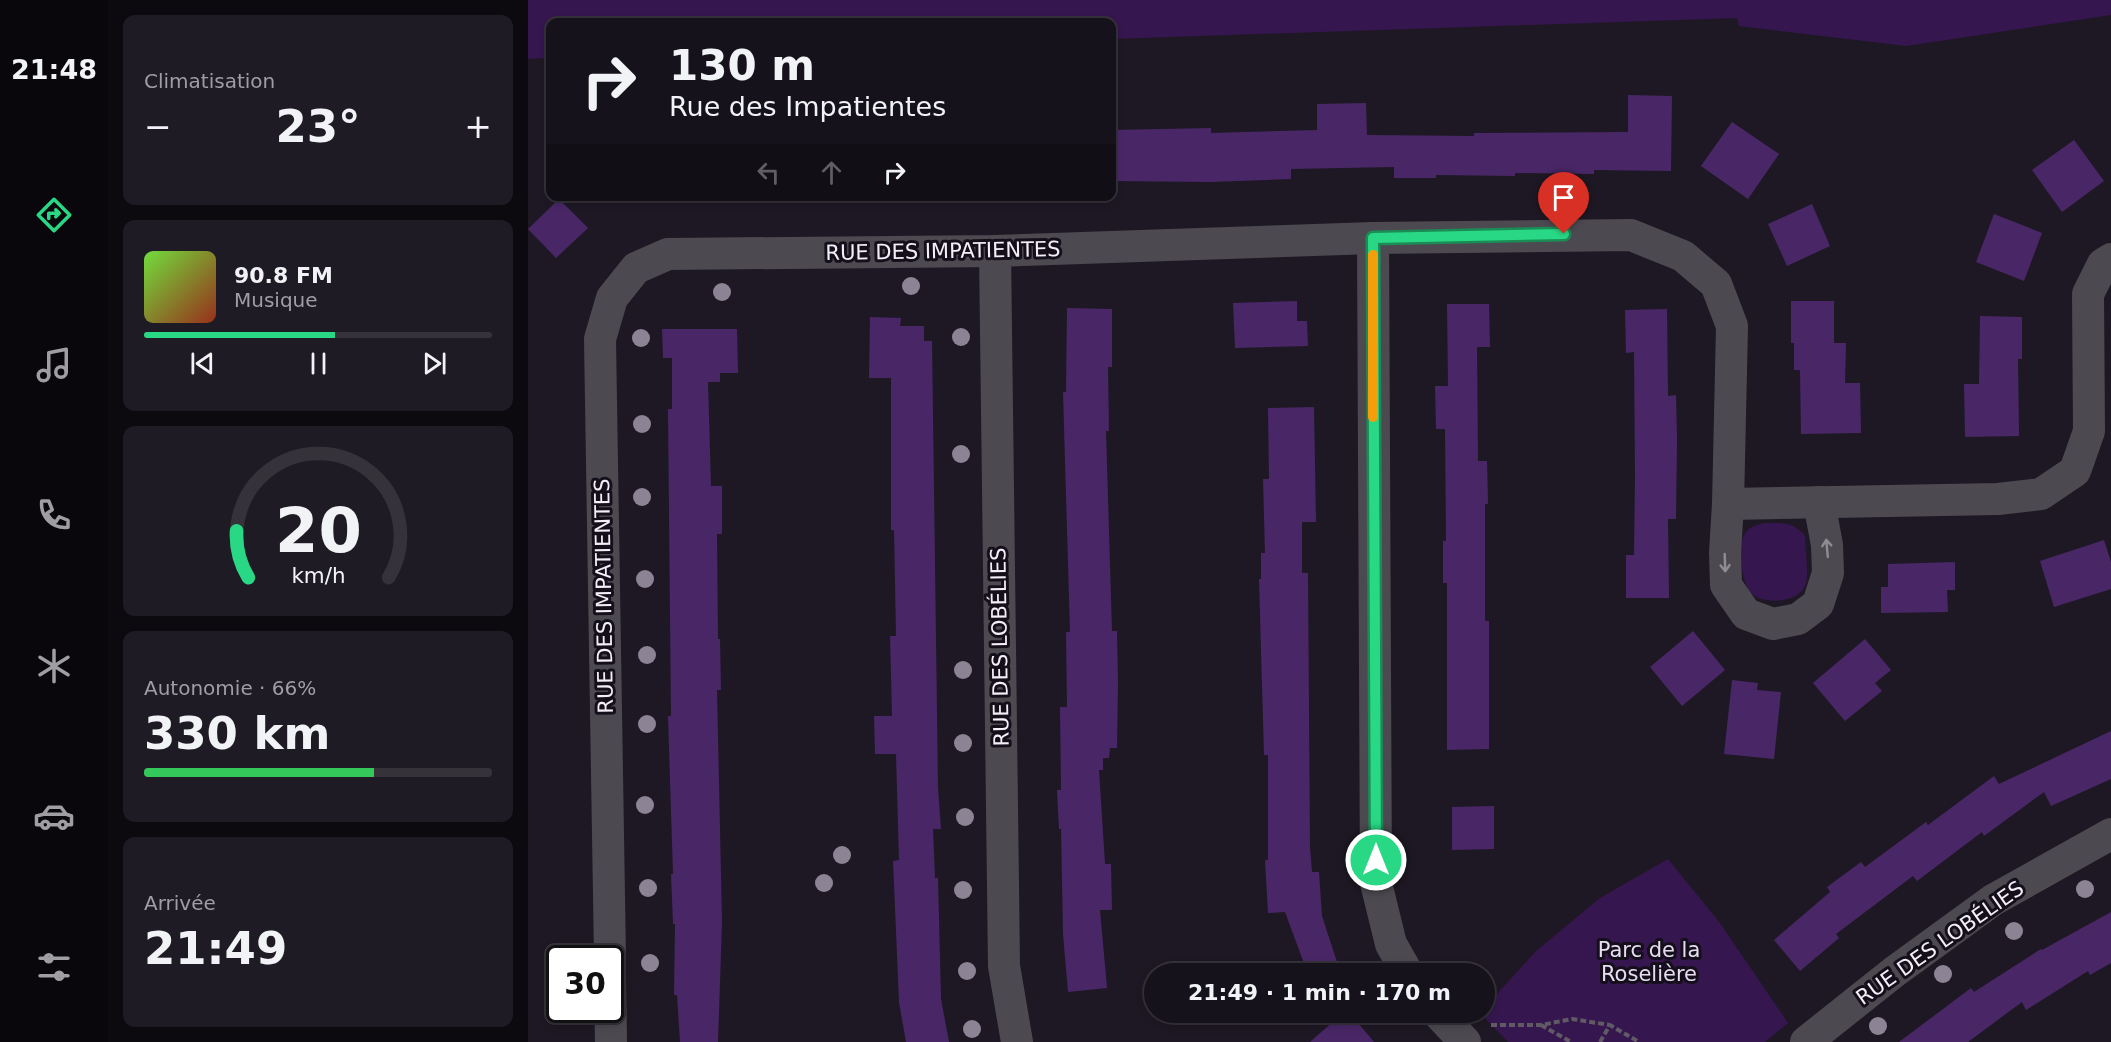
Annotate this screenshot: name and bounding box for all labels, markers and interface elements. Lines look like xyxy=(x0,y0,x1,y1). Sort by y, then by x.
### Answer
text: 130 m xyxy=(669,41,815,90)
icon: right xyxy=(570,42,648,120)
text: 21:48 xyxy=(11,54,97,85)
text: Climatisation xyxy=(144,69,275,93)
text: Rue des Impatientes xyxy=(669,91,946,122)
text: 23° xyxy=(275,100,361,153)
text: − xyxy=(144,107,172,146)
text: + xyxy=(464,107,492,146)
icon: left xyxy=(752,156,785,189)
icon: ahead xyxy=(815,156,848,189)
icon: right xyxy=(878,156,911,189)
pin xyxy=(1538,172,1589,234)
icon: arrive xyxy=(1547,181,1580,214)
icon: directions xyxy=(33,194,75,236)
street label: RUE DES IMPATIENTES xyxy=(825,237,1061,265)
text: 90.8 FM xyxy=(234,263,333,288)
text: Musique xyxy=(234,288,318,312)
icon: music xyxy=(33,344,75,386)
icon: previous xyxy=(186,347,219,380)
icon: pause xyxy=(302,347,335,380)
icon: next xyxy=(418,347,451,380)
street label: RUE DES IMPATIENTES xyxy=(590,478,618,714)
icon: phone xyxy=(33,494,75,536)
text: 20 xyxy=(275,494,361,567)
one-way arrow xyxy=(1821,538,1832,558)
street label: RUE DES LOBÉLIES xyxy=(985,547,1014,747)
one-way arrow xyxy=(1719,552,1731,572)
text: km/h xyxy=(291,563,345,588)
icon: climate xyxy=(33,645,75,687)
text: Autonomie · 66% xyxy=(144,676,316,700)
text: 330 km xyxy=(144,707,330,760)
icon: car xyxy=(33,795,75,837)
position arrow xyxy=(1344,828,1408,892)
street label: RUE DES LOBÉLIES xyxy=(1851,875,2028,1010)
text: Arrivée xyxy=(144,891,216,915)
text: 21:49 xyxy=(144,922,287,975)
park label: Parc de la Roselière xyxy=(1598,938,1700,986)
speed limit sign: 30 xyxy=(546,945,624,1023)
icon: filters xyxy=(33,946,75,988)
text: 21:49 · 1 min · 170 m xyxy=(1188,980,1451,1005)

